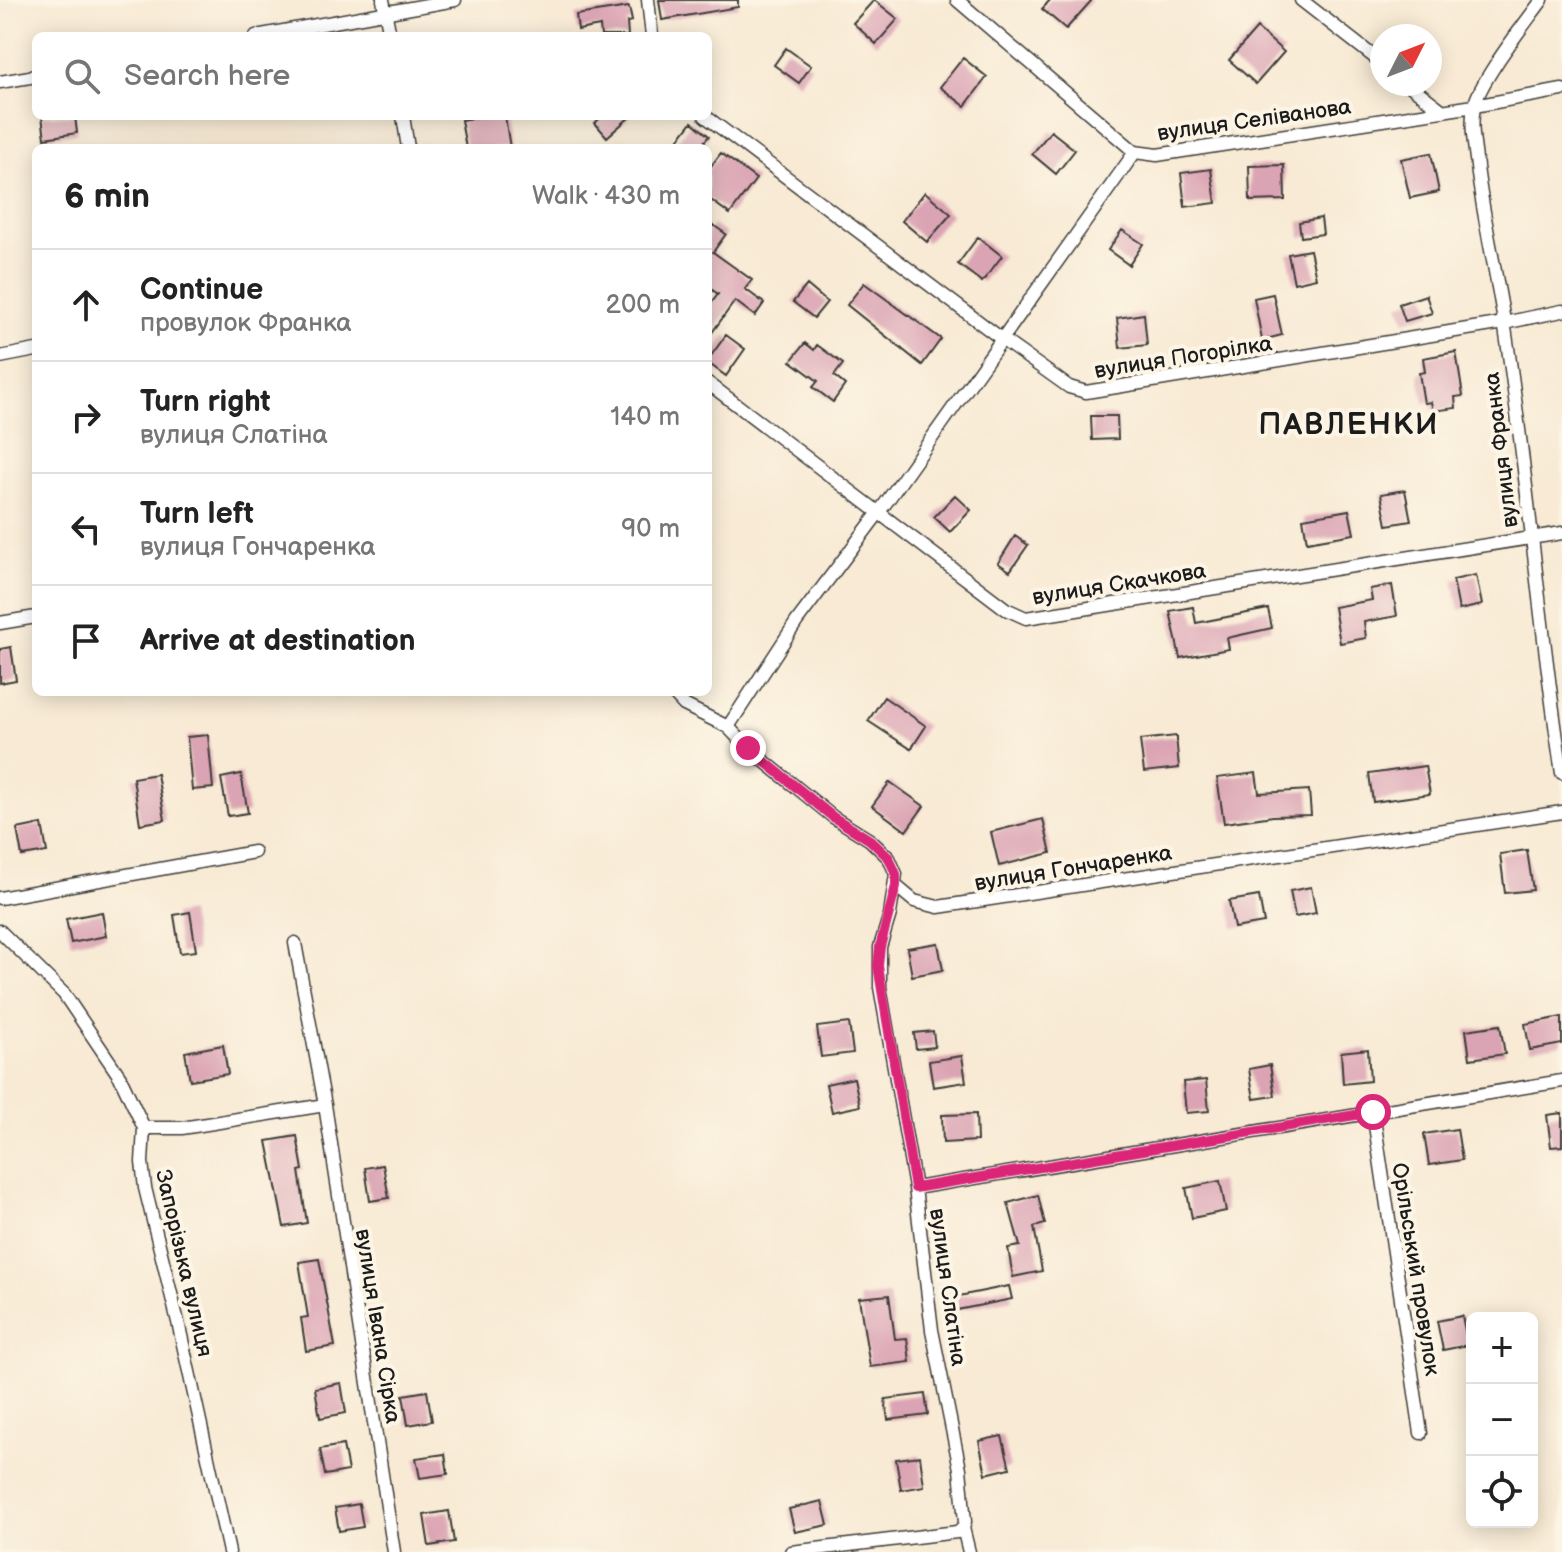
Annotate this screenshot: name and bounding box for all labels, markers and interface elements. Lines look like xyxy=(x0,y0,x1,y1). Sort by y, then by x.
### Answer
north arrow xyxy=(1370,24,1442,96)
search box xyxy=(32,32,712,120)
icon: search xyxy=(60,54,104,98)
text: Search here xyxy=(124,58,290,94)
street label: вулиця Селіванова xyxy=(1156,94,1353,147)
text: 6 min xyxy=(64,176,150,217)
text: Walk · 430 m xyxy=(532,181,680,212)
text: Continue xyxy=(140,272,263,308)
icon: ahead xyxy=(64,283,108,327)
text: 200 m xyxy=(606,290,680,321)
text: провулок Франка xyxy=(140,308,352,339)
street label: вулиця Погорілка xyxy=(1092,330,1274,385)
street label: вулиця Франка xyxy=(1479,370,1524,529)
text: Turn right xyxy=(140,384,271,420)
icon: right xyxy=(64,395,108,439)
text: 140 m xyxy=(610,402,680,433)
district label: ПАВЛЕНКИ xyxy=(1258,407,1440,443)
text: вулиця Слатіна xyxy=(140,420,328,451)
text: Turn left xyxy=(140,496,254,532)
icon: left xyxy=(64,507,108,551)
text: 90 m xyxy=(621,514,680,545)
text: вулиця Гончаренка xyxy=(140,532,376,563)
street label: вулиця Скачкова xyxy=(1030,557,1208,612)
icon: arrive xyxy=(64,619,108,663)
text: Arrive at destination xyxy=(140,623,416,659)
route end xyxy=(730,730,766,766)
street label: вулиця Гончаренка xyxy=(973,840,1174,897)
route start xyxy=(1355,1094,1391,1130)
street label: Орільський провулок xyxy=(1385,1161,1446,1378)
street label: Запорізька вулиця xyxy=(149,1167,218,1360)
street label: вулиця Слатіна xyxy=(923,1207,972,1368)
street label: вулиця Івана Сірка xyxy=(349,1227,406,1425)
map controls xyxy=(1466,1312,1538,1528)
button: + xyxy=(1466,1312,1538,1384)
button: − xyxy=(1466,1384,1538,1456)
button: locate xyxy=(1466,1456,1538,1528)

